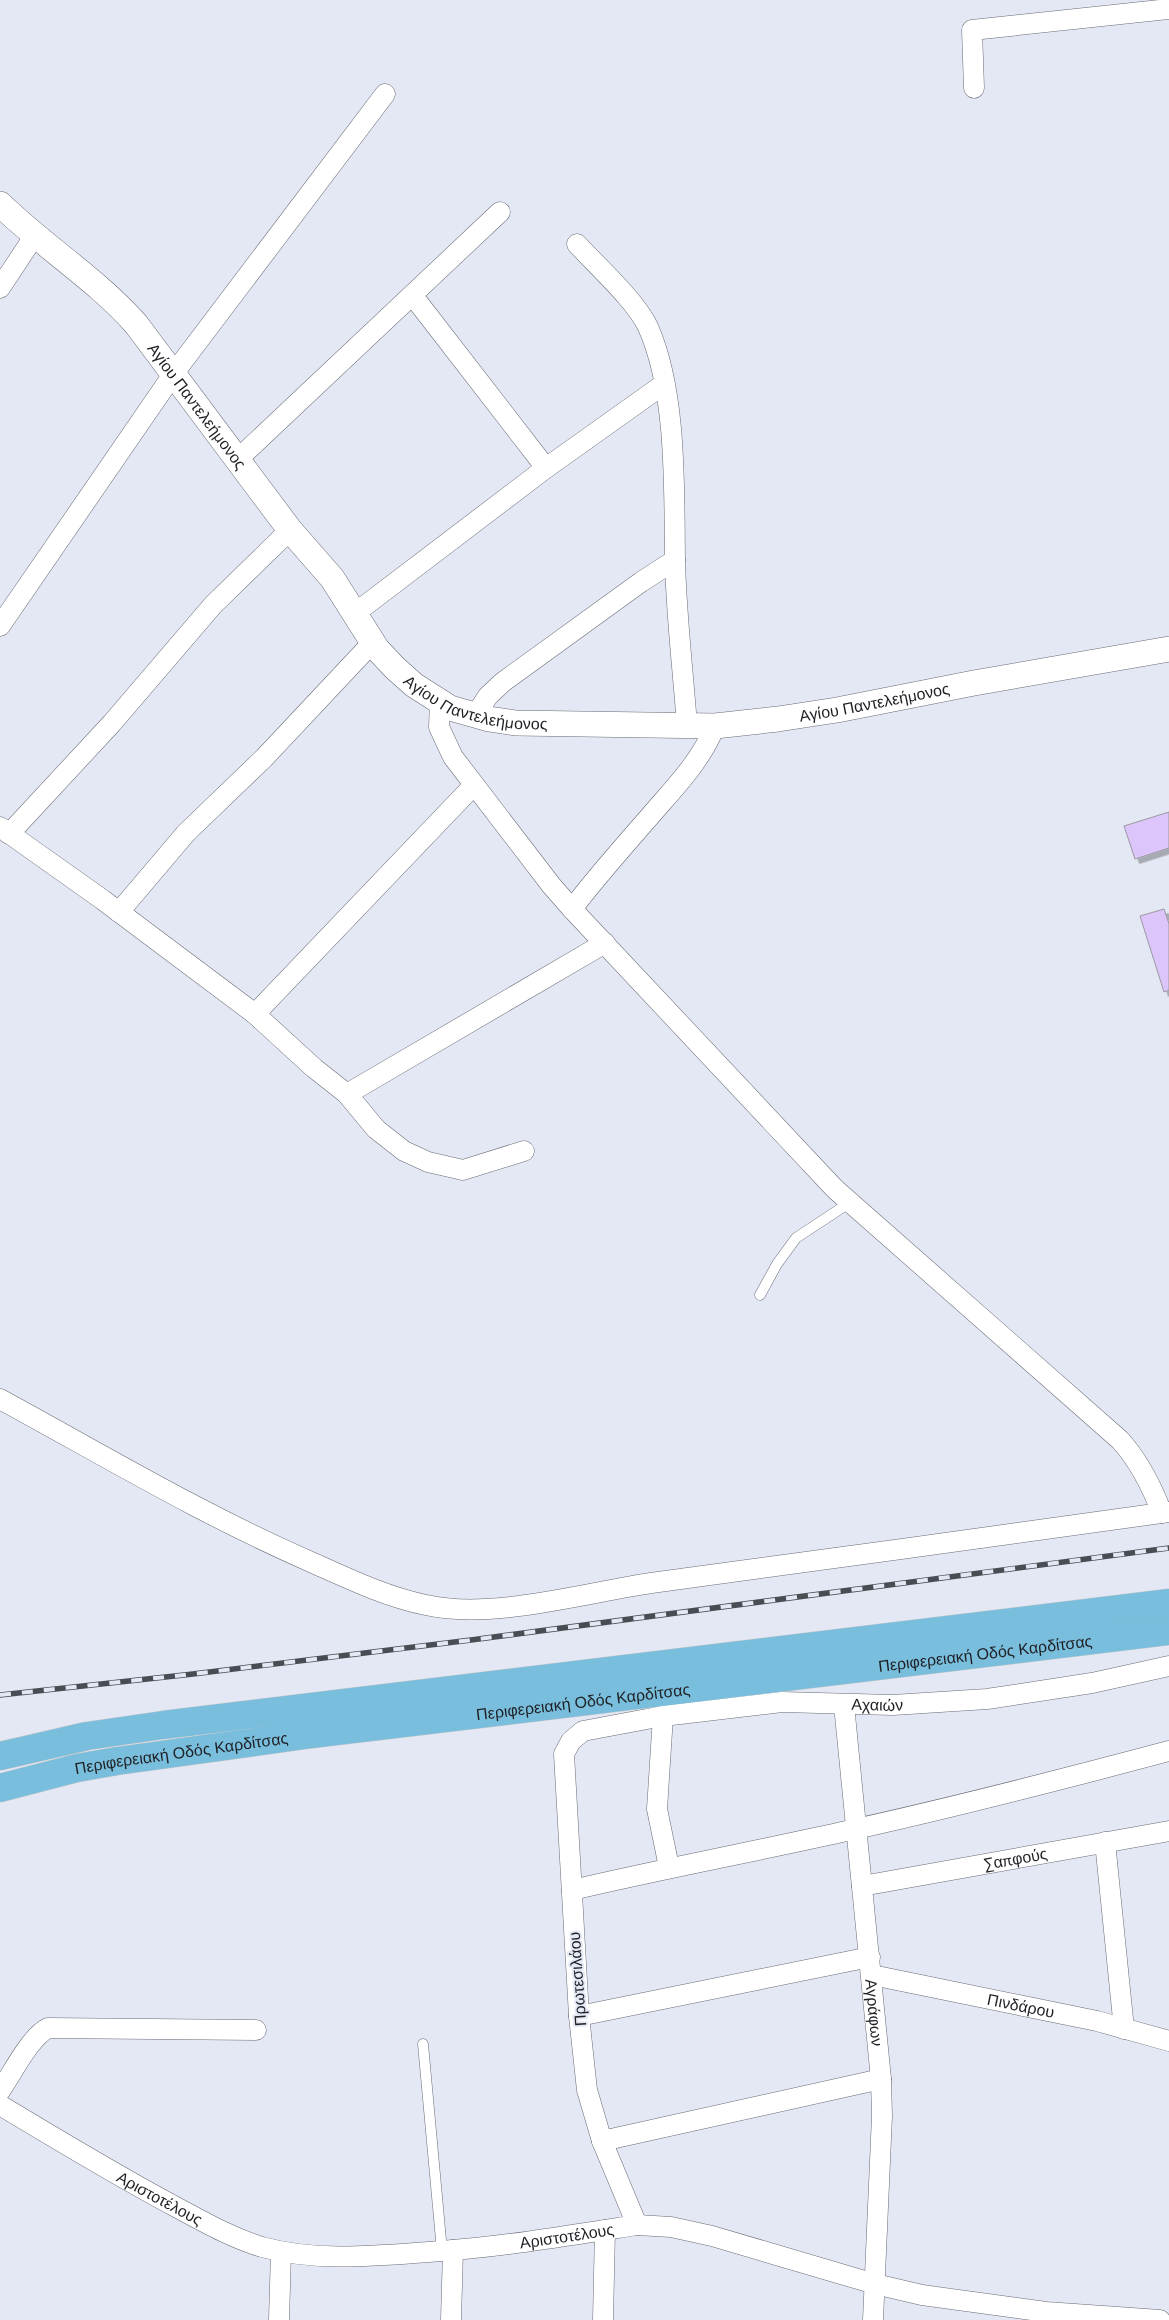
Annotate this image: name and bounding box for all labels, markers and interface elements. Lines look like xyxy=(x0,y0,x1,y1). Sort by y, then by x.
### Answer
street label: Αγίου Παντελεήμονος xyxy=(142,339,251,475)
street label: Αγίου Παντελεήμονος xyxy=(398,671,548,735)
street label: Αγίου Παντελεήμονος xyxy=(798,678,952,728)
street label: Περιφερειακή Οδός Καρδίτσας xyxy=(877,1630,1094,1678)
street label: Περιφερειακή Οδός Καρδίτσας xyxy=(475,1679,692,1726)
street label: Αχαιών xyxy=(851,1694,904,1717)
street label: Περιφερειακή Οδός Καρδίτσας xyxy=(73,1727,290,1780)
street label: Σαπφούς xyxy=(982,1843,1049,1876)
street label: Πρωτεσιλάου xyxy=(564,1931,592,2027)
street label: Αγράφων xyxy=(859,1978,888,2047)
street label: Πινδάρου xyxy=(985,1989,1056,2024)
street label: Αριστοτέλους xyxy=(113,2166,206,2231)
street label: Αριστοτέλους xyxy=(518,2219,616,2255)

